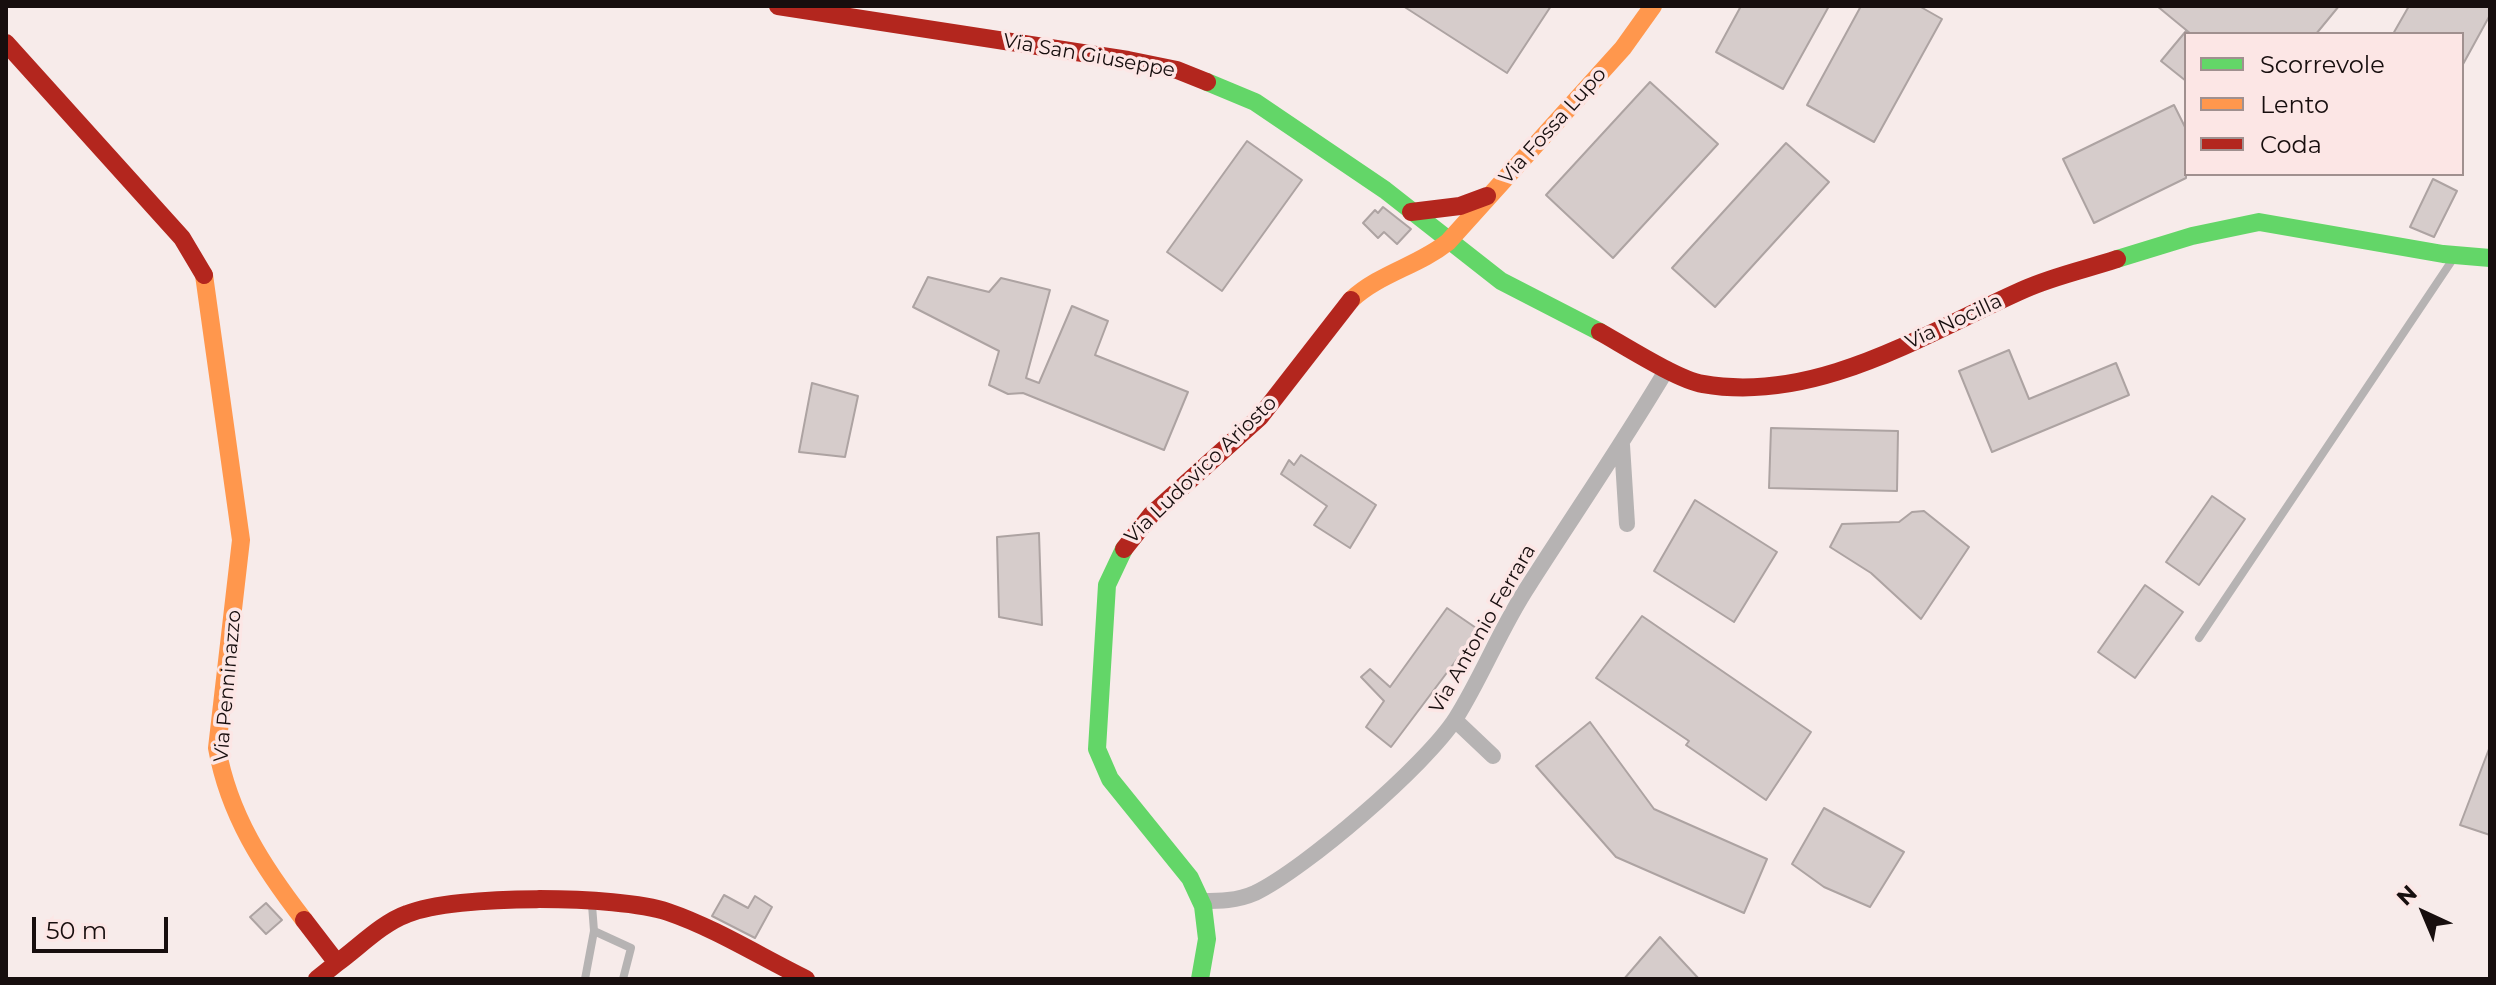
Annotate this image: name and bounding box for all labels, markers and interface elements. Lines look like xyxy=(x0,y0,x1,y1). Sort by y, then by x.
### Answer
street label: Via San Giuseppe xyxy=(1001,29,1177,83)
legend xyxy=(2184,32,2464,176)
text: Scorrevole xyxy=(2260,50,2385,79)
street label: Via Fossa Lupo xyxy=(1494,63,1612,189)
text: Lento xyxy=(2260,90,2329,119)
text: Coda xyxy=(2260,130,2322,159)
street label: Via Nocilla xyxy=(1902,289,2006,355)
street label: Via Ludovico Ariosto xyxy=(1120,391,1282,549)
street label: Via Antonio Ferrara xyxy=(1425,540,1541,718)
street label: Via Penninazzo xyxy=(209,609,247,763)
north arrow xyxy=(2384,873,2464,953)
text: N xyxy=(2391,879,2423,911)
scale bar xyxy=(36,901,172,951)
text: 50 m xyxy=(46,916,107,945)

